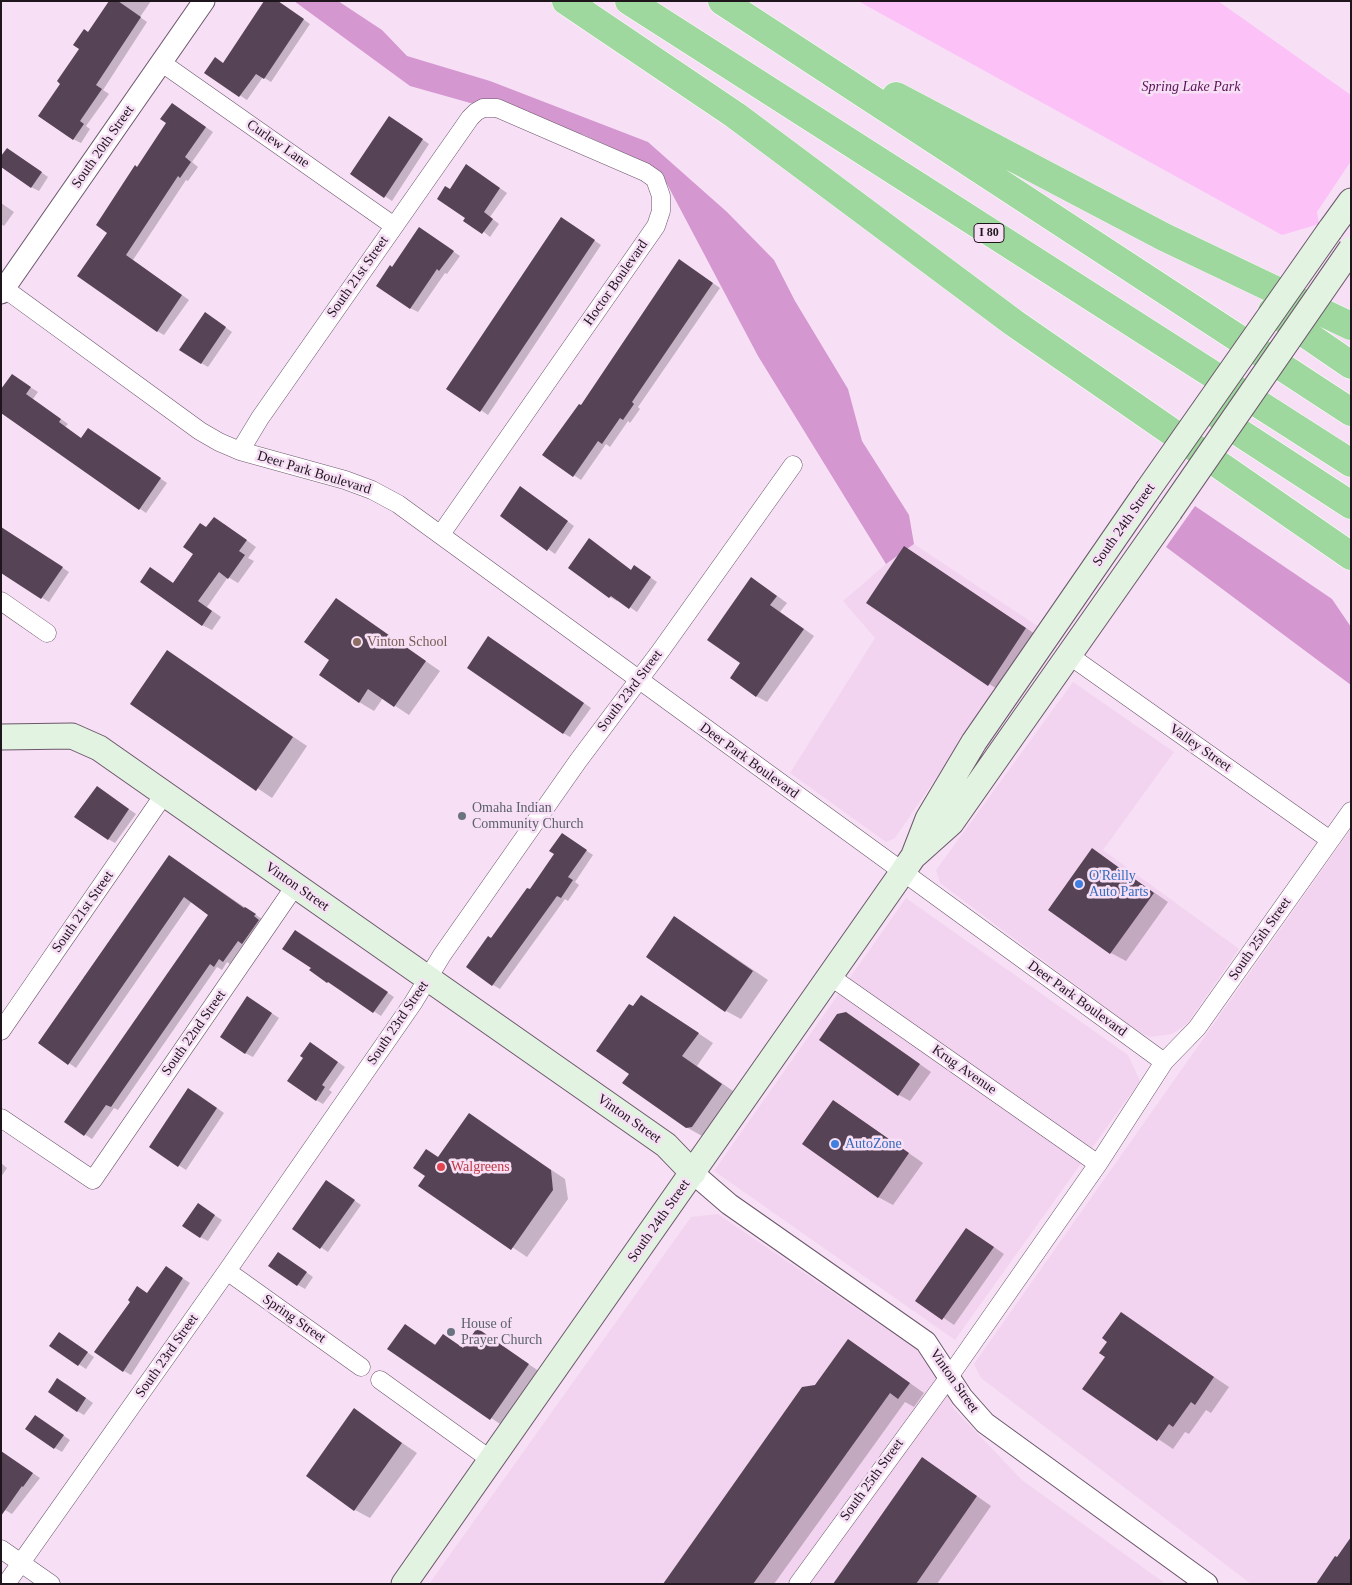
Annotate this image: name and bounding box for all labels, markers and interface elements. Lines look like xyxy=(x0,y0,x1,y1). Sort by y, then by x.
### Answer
park label: Spring Lake Park xyxy=(1142,79,1240,95)
street label: South 20th Street xyxy=(68,102,138,192)
street label: Curlew Lane xyxy=(243,116,313,172)
road number: I 80 xyxy=(974,224,1004,242)
street label: South 21st Street xyxy=(324,233,392,321)
street label: Hoctor Boulevard xyxy=(580,237,652,329)
street label: Deer Park Boulevard xyxy=(255,448,373,498)
street label: South 24th Street xyxy=(1089,480,1159,570)
place label: Vinton School xyxy=(367,634,447,650)
marker: Vinton School xyxy=(351,636,363,648)
street label: South 23rd Street xyxy=(594,647,666,735)
street label: Deer Park Boulevard xyxy=(696,719,802,803)
street label: Valley Street xyxy=(1166,720,1234,776)
place label: Omaha Indian Community Church xyxy=(472,800,584,832)
marker: Omaha Indian Community Church xyxy=(456,810,468,822)
street label: Vinton Street xyxy=(262,859,332,915)
street label: South 21st Street xyxy=(49,868,117,956)
place label: O'Reilly Auto Parts xyxy=(1089,868,1148,900)
marker: O'Reilly Auto Parts xyxy=(1073,878,1085,890)
street label: South 25th Street xyxy=(1225,894,1295,984)
street label: Deer Park Boulevard xyxy=(1024,957,1130,1041)
street label: South 23rd Street xyxy=(364,978,432,1068)
street label: South 22nd Street xyxy=(158,987,230,1079)
street label: Krug Avenue xyxy=(929,1042,999,1098)
street label: Vinton Street xyxy=(594,1091,664,1147)
place label: AutoZone xyxy=(845,1136,902,1152)
marker: AutoZone xyxy=(829,1138,841,1150)
place label: Walgreens xyxy=(451,1159,510,1175)
marker: Walgreens xyxy=(435,1161,447,1173)
street label: South 24th Street xyxy=(624,1176,694,1266)
street label: Spring Street xyxy=(259,1291,329,1347)
street label: South 23rd Street xyxy=(132,1311,202,1401)
place label: House of Prayer Church xyxy=(461,1316,542,1348)
marker: House of Prayer Church xyxy=(445,1326,457,1338)
street label: Vinton Street xyxy=(926,1346,982,1416)
street label: South 25th Street xyxy=(837,1436,907,1524)

